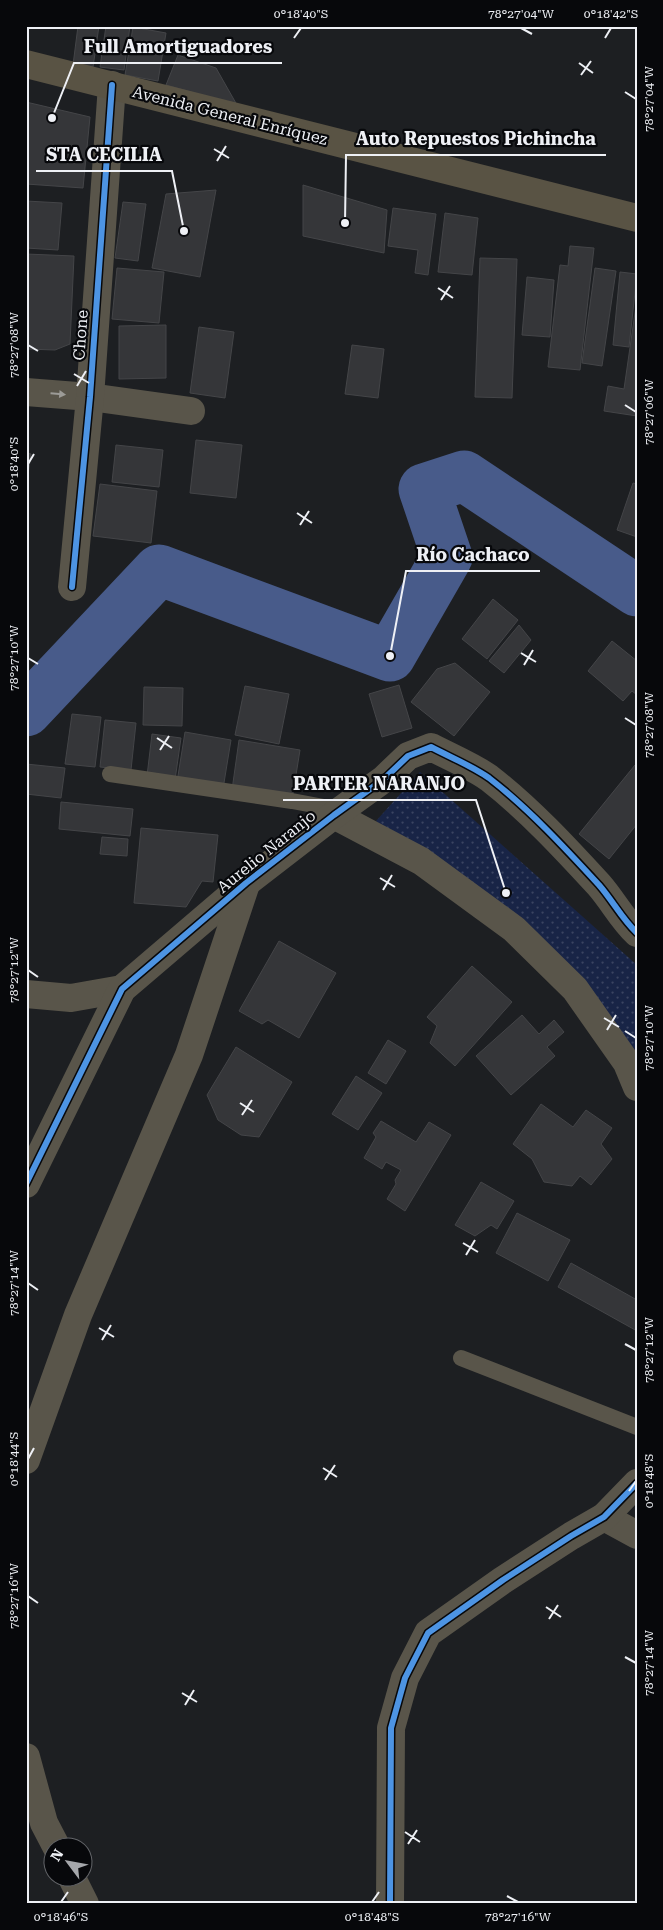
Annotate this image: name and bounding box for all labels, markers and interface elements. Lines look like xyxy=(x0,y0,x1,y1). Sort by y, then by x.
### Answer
text: 0°18'40"S xyxy=(274,7,328,21)
text: 78°27'04"W xyxy=(488,7,555,21)
text: 0°18'42"S xyxy=(584,7,638,21)
callout: Full Amortiguadores xyxy=(74,30,282,63)
text: Full Amortiguadores xyxy=(84,36,272,57)
text: 78°27'04"W xyxy=(642,65,656,132)
street label: Avenida General Enríquez xyxy=(130,82,330,149)
callout: Auto Repuestos Pichincha xyxy=(346,122,606,155)
text: Auto Repuestos Pichincha xyxy=(356,128,596,149)
callout: STA CECILIA xyxy=(36,138,172,171)
text: STA CECILIA xyxy=(46,144,162,165)
street label: Chone xyxy=(69,309,92,361)
text: 78°27'08"W xyxy=(7,311,21,378)
text: 78°27'06"W xyxy=(642,378,656,445)
one-way arrow xyxy=(50,391,66,399)
text: 0°18'40"S xyxy=(7,437,21,491)
callout: Río Cachaco xyxy=(406,538,540,571)
text: Río Cachaco xyxy=(416,544,530,565)
text: 78°27'10"W xyxy=(7,624,21,691)
text: 78°27'08"W xyxy=(642,691,656,758)
callout: PARTER NARANJO xyxy=(283,767,476,800)
text: PARTER NARANJO xyxy=(293,773,465,794)
street label: Aurelio Naranjo xyxy=(213,806,320,897)
text: 78°27'12"W xyxy=(7,936,21,1003)
text: 78°27'10"W xyxy=(642,1004,656,1071)
text: 78°27'14"W xyxy=(7,1249,21,1316)
text: 78°27'12"W xyxy=(642,1316,656,1383)
text: 0°18'44"S xyxy=(7,1432,21,1486)
text: 0°18'48"S xyxy=(642,1454,656,1508)
text: 78°27'16"W xyxy=(7,1562,21,1629)
text: 78°27'14"W xyxy=(642,1629,656,1696)
north arrow xyxy=(42,1838,92,1888)
text: N xyxy=(47,1846,67,1864)
text: 0°18'46"S xyxy=(34,1910,88,1924)
text: 0°18'48"S xyxy=(345,1910,399,1924)
text: 78°27'16"W xyxy=(485,1910,552,1924)

